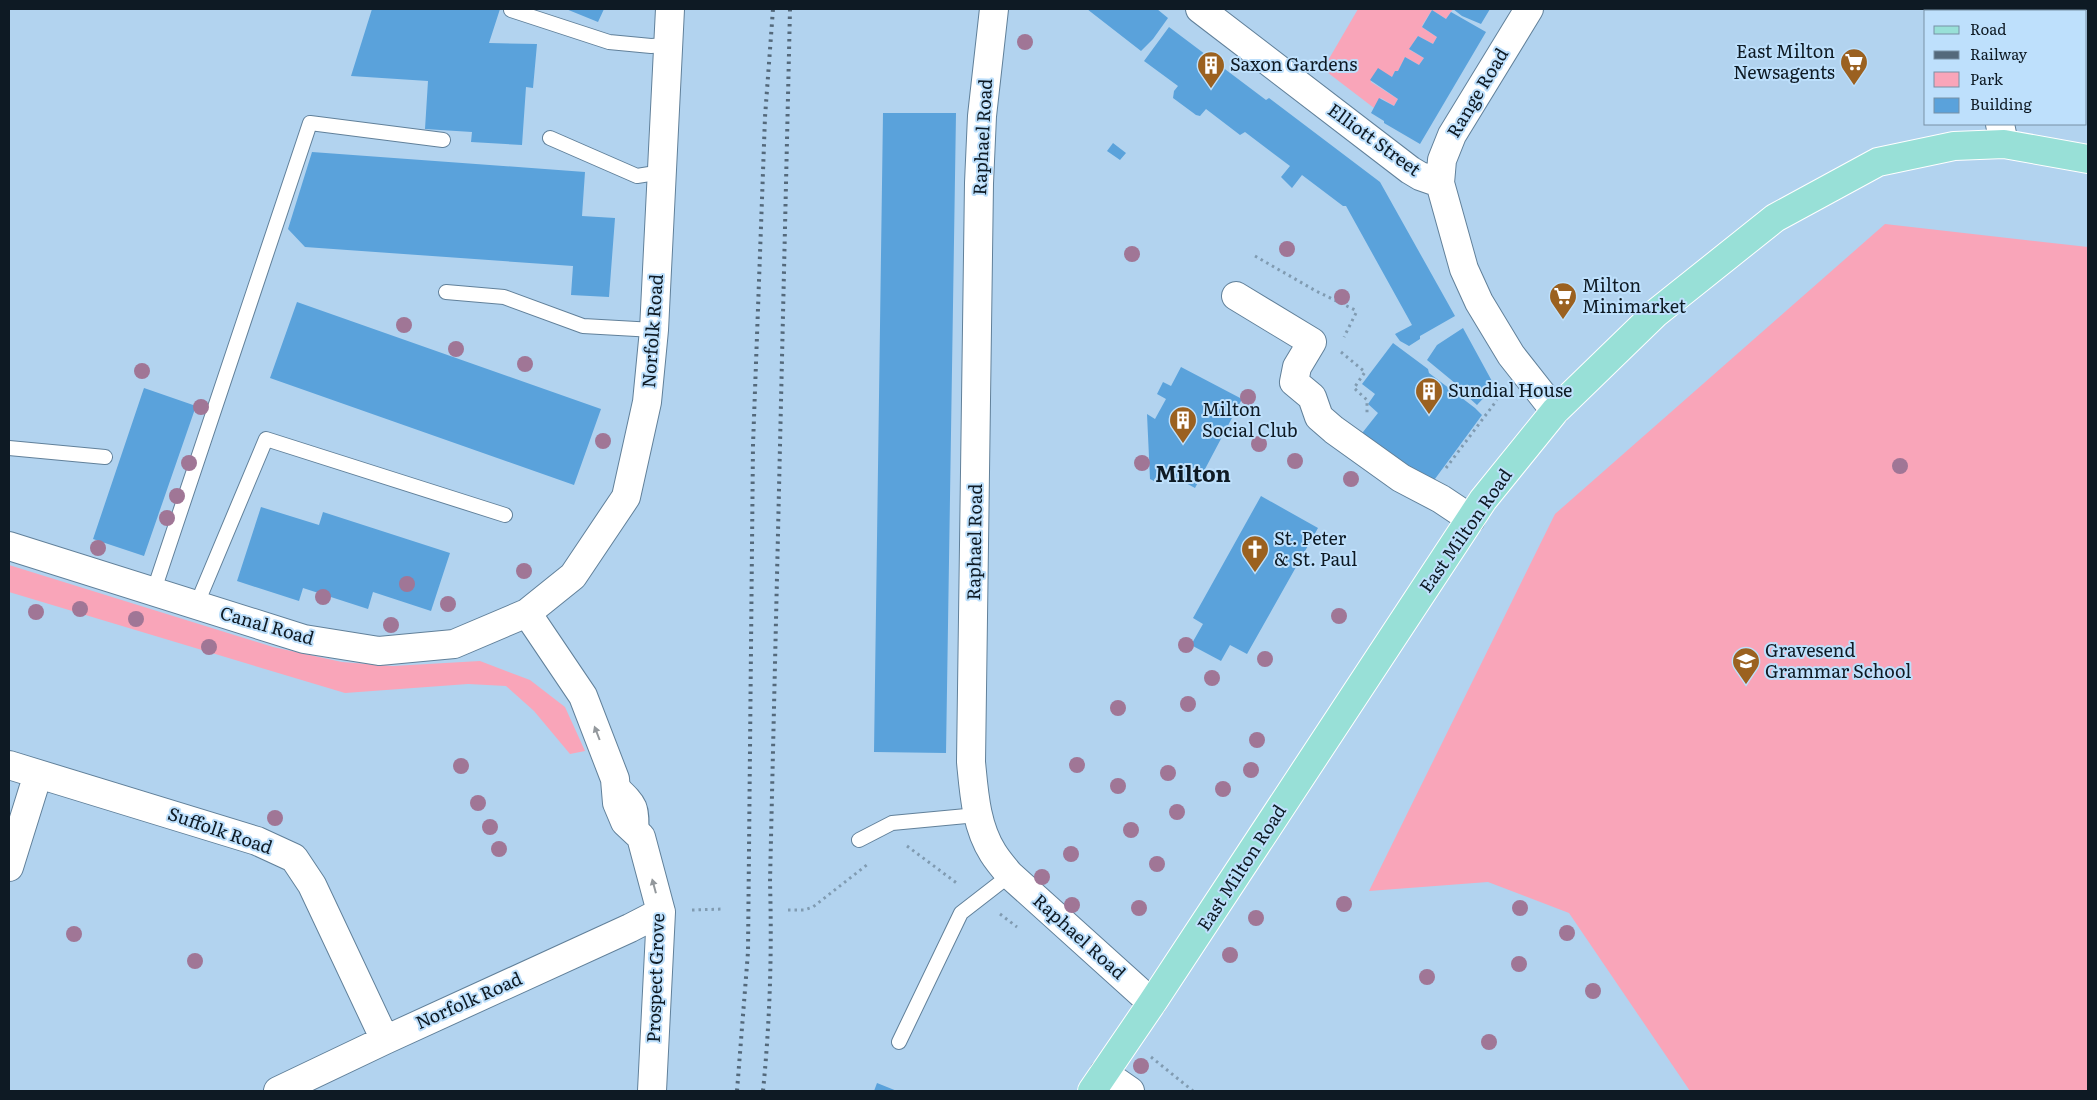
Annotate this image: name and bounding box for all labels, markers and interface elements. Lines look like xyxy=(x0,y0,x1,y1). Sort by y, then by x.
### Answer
legend xyxy=(1924,10,2087,125)
text: Road xyxy=(1970,17,2006,40)
place label: East Milton Newsagents xyxy=(1733,37,1835,85)
street label: Range Road xyxy=(1439,42,1514,142)
text: Railway xyxy=(1970,42,2028,65)
supermarket icon: East Milton Newsagents xyxy=(1839,47,1869,86)
building icon: Saxon Gardens xyxy=(1196,50,1226,89)
place label: Saxon Gardens xyxy=(1230,50,1357,77)
text: Park xyxy=(1970,67,2004,90)
street label: Raphael Road xyxy=(965,78,998,196)
text: Building xyxy=(1970,92,2032,115)
street label: Elliott Street xyxy=(1323,96,1428,182)
place label: Milton Minimarket xyxy=(1582,271,1687,319)
street label: Norfolk Road xyxy=(634,273,669,389)
supermarket icon: Milton Minimarket xyxy=(1548,281,1578,320)
building icon: Sundial House xyxy=(1414,376,1444,415)
place label: Sundial House xyxy=(1448,376,1572,403)
place label: Milton Social Club xyxy=(1202,395,1298,443)
building icon: Milton Social Club xyxy=(1168,405,1198,444)
district label: Milton xyxy=(1155,456,1231,489)
street label: East Milton Road xyxy=(1412,462,1518,598)
street label: Raphael Road xyxy=(959,483,988,601)
place label: St. Peter & St. Paul xyxy=(1274,524,1357,572)
church icon: St. Peter & St. Paul xyxy=(1240,534,1270,573)
street label: Canal Road xyxy=(217,598,318,651)
place label: Gravesend Grammar School xyxy=(1765,636,1911,684)
school or university icon: Gravesend Grammar School xyxy=(1731,646,1761,685)
one-way arrow xyxy=(593,726,601,740)
street label: East Milton Road xyxy=(1190,798,1292,936)
street label: Suffolk Road xyxy=(164,799,277,860)
one-way arrow xyxy=(650,879,658,894)
street label: Raphael Road xyxy=(1027,887,1133,985)
street label: Prospect Grove xyxy=(639,913,670,1043)
street label: Norfolk Road xyxy=(411,964,526,1035)

